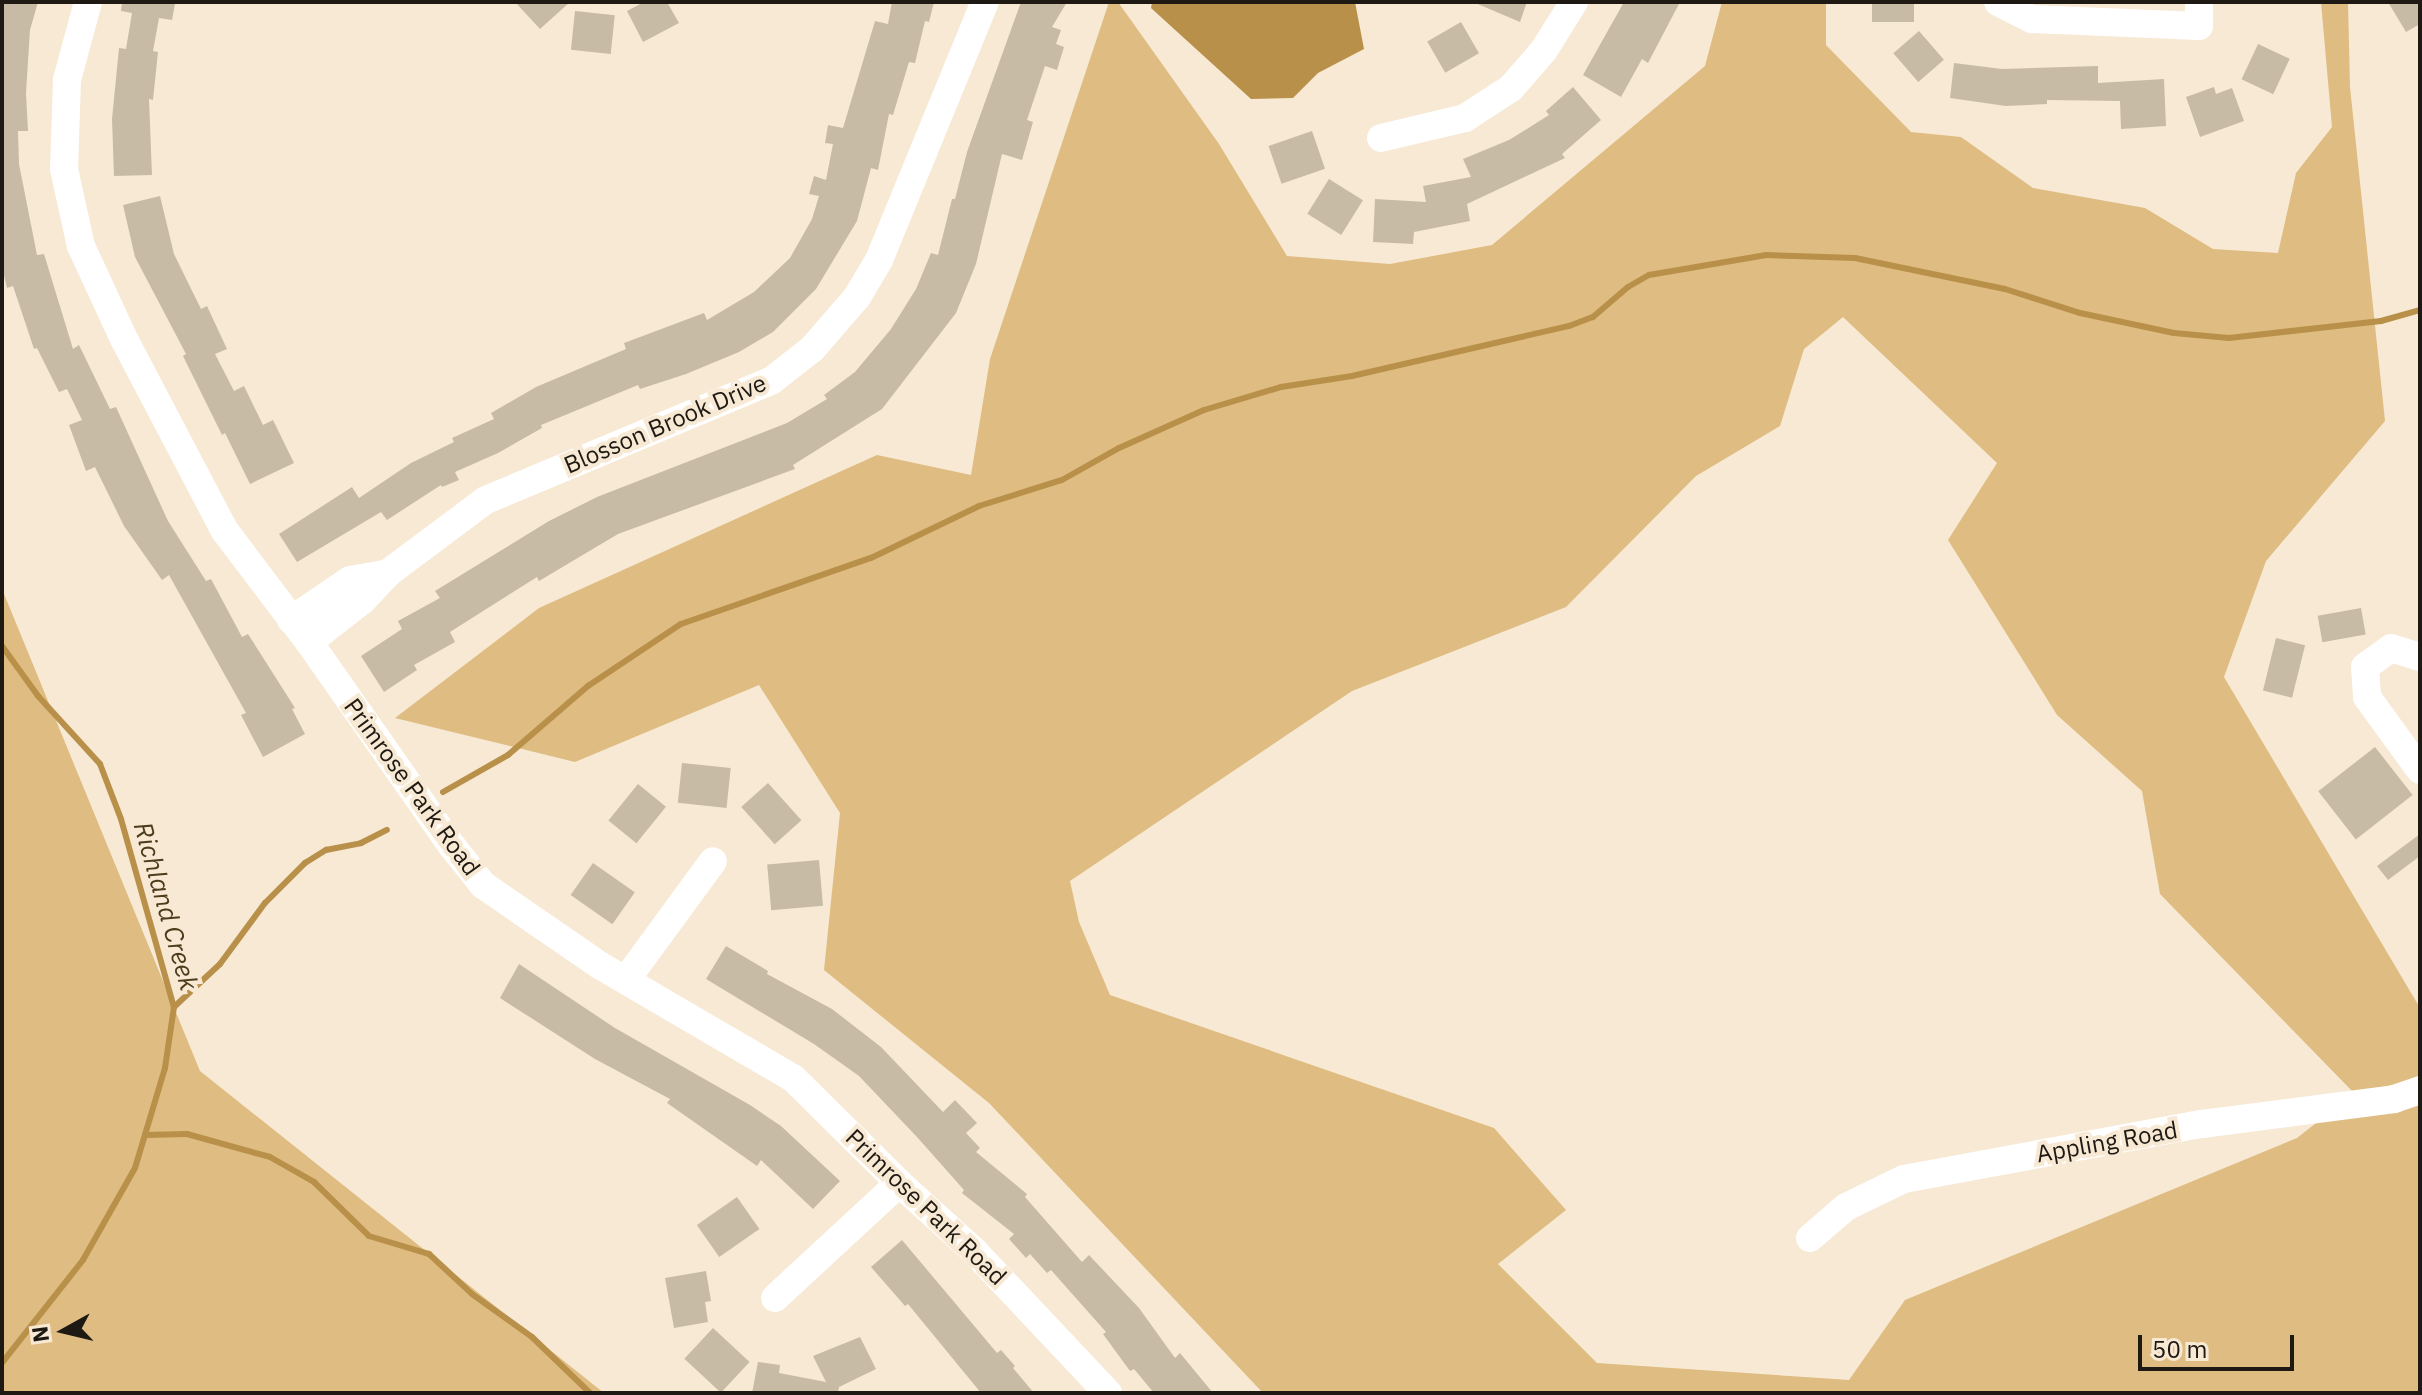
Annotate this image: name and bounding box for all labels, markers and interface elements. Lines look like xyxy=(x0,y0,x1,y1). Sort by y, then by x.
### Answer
street label: Blosson Brook Drive xyxy=(560,368,770,480)
street label: Primrose Park Road xyxy=(338,693,486,881)
water label: Richland Creek xyxy=(127,818,205,994)
street label: Appling Road xyxy=(2034,1115,2180,1169)
street label: Primrose Park Road xyxy=(840,1123,1012,1291)
north arrow xyxy=(24,1291,104,1371)
scale bar xyxy=(2142,1319,2298,1369)
text: N xyxy=(24,1325,55,1344)
text: 50 m xyxy=(2152,1333,2207,1365)

